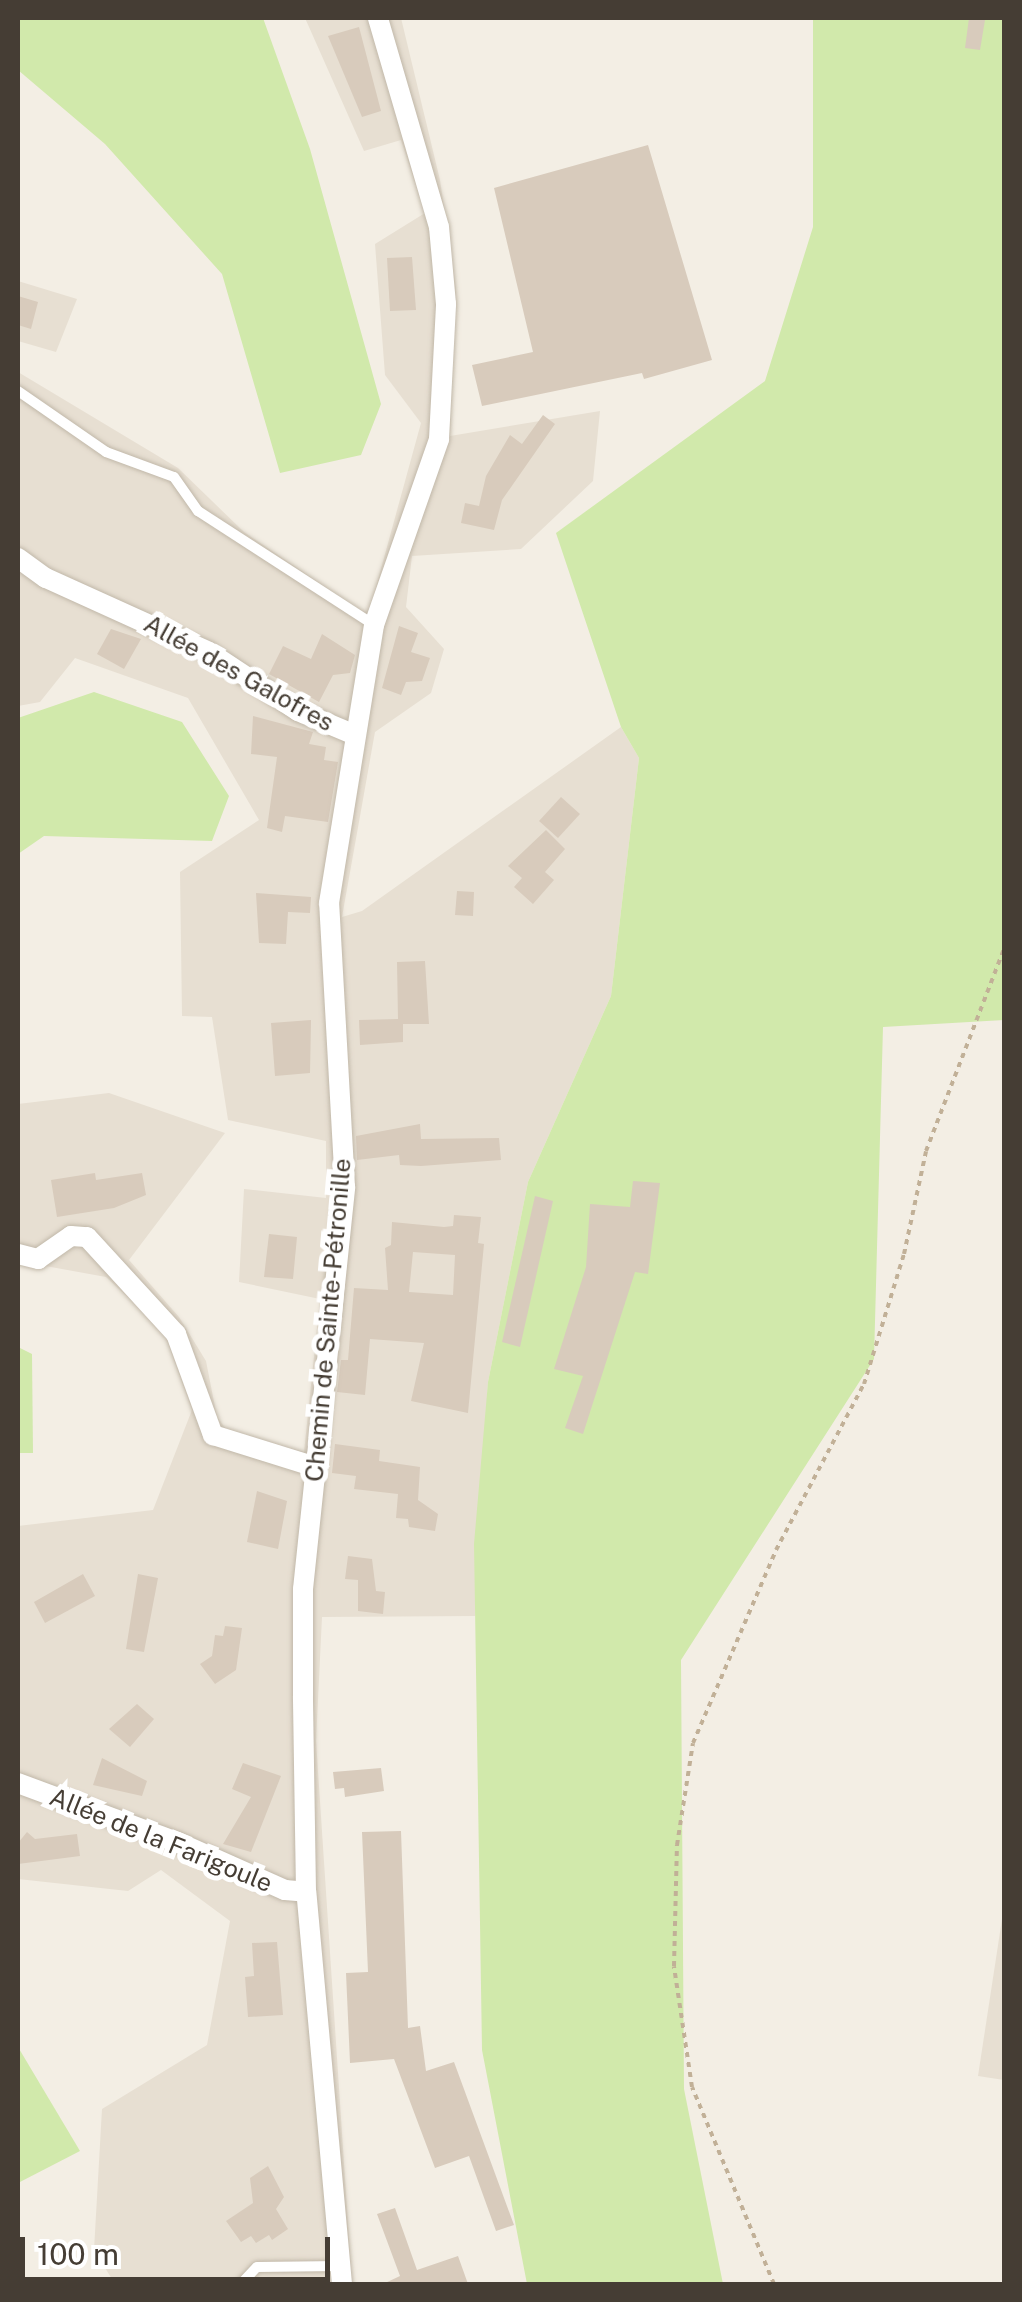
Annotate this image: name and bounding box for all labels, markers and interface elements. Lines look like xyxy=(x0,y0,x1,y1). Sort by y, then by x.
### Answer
street label: Allée des Galofres xyxy=(139,608,339,738)
street label: Chemin de Sainte-Pétronille xyxy=(299,1157,357,1483)
street label: Allée de la Farigoule xyxy=(45,1781,277,1899)
scale bar xyxy=(25,2217,335,2279)
text: 100 m xyxy=(37,2236,119,2272)

